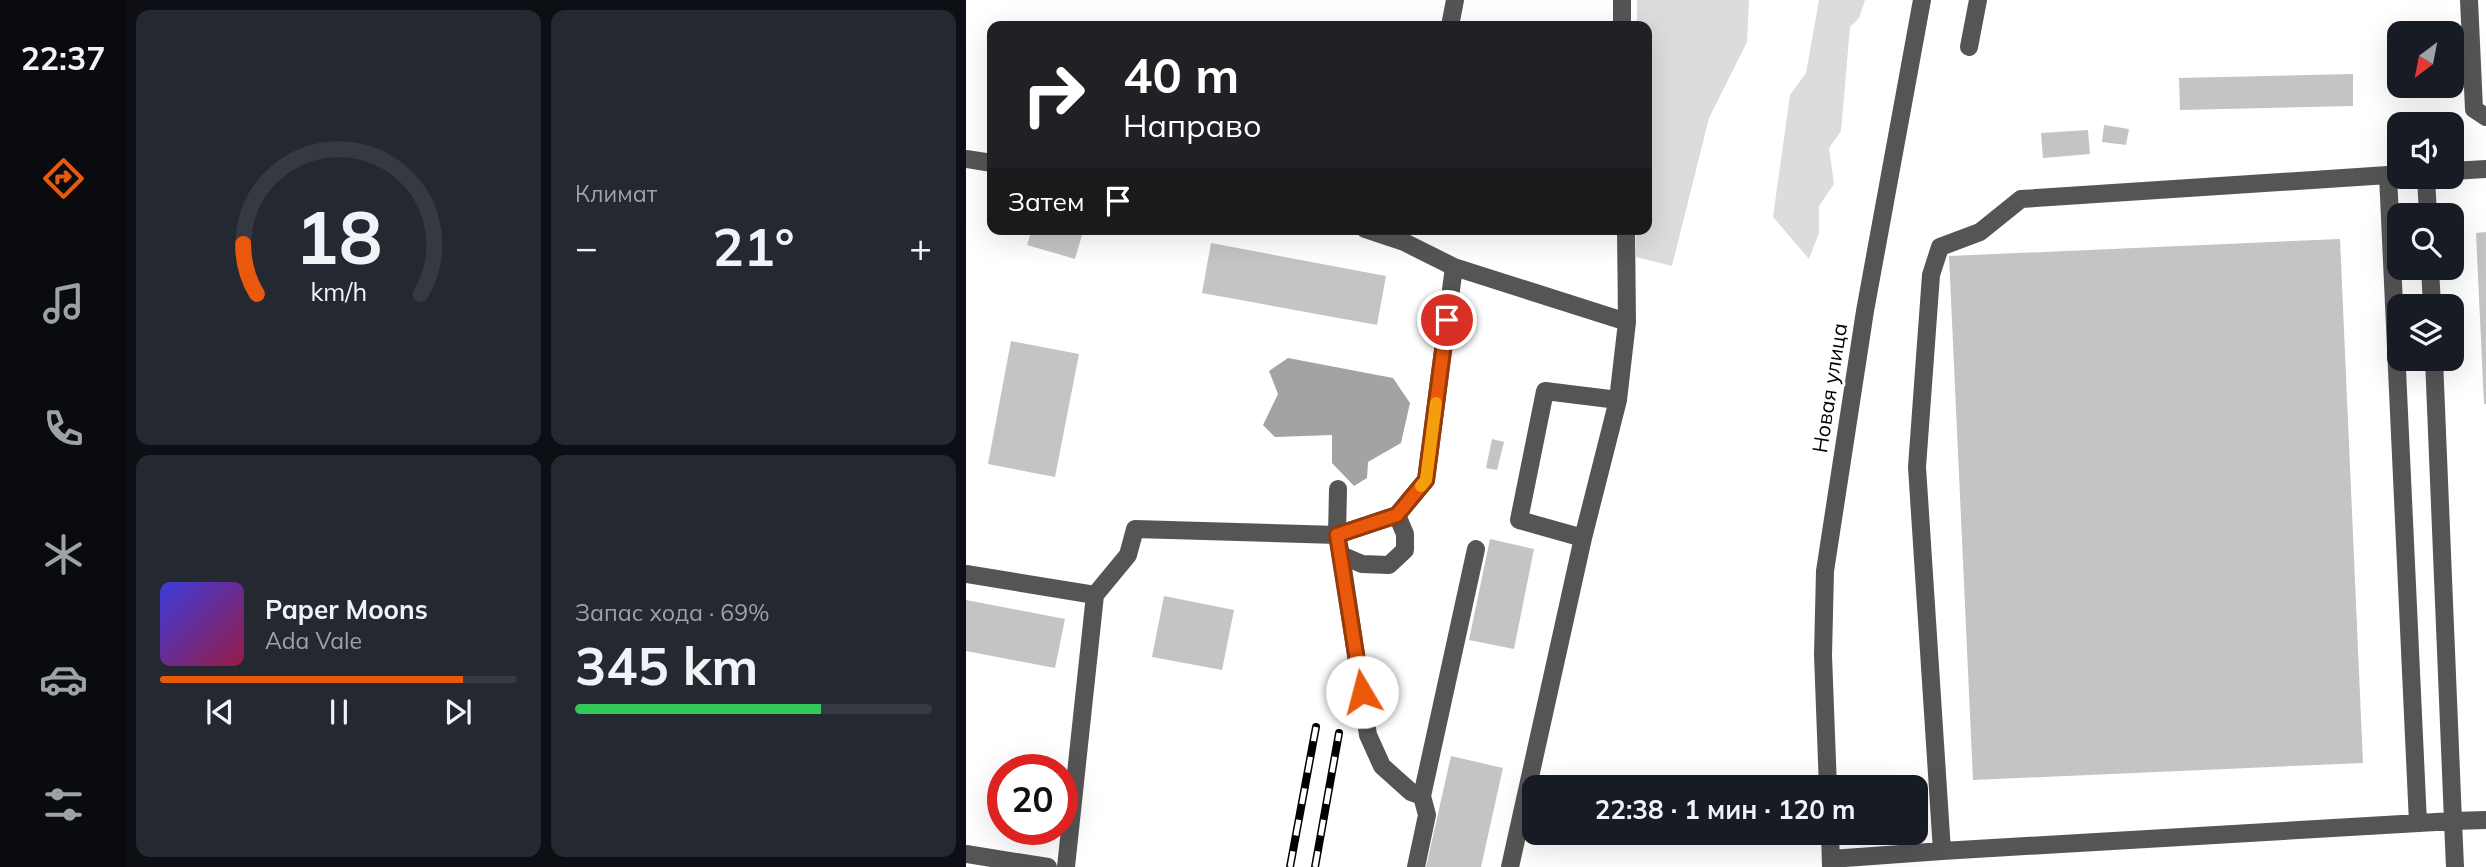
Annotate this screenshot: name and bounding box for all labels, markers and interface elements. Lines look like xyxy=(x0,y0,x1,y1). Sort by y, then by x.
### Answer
north arrow xyxy=(2387,21,2464,98)
map controls xyxy=(2387,21,2464,371)
text: 22:37 xyxy=(21,38,105,78)
text: 40 m xyxy=(1123,44,1239,105)
icon: right xyxy=(1008,49,1099,140)
text: Направо xyxy=(1123,105,1262,145)
button: sound xyxy=(2387,112,2464,189)
icon: directions xyxy=(39,154,88,203)
text: Климат xyxy=(575,179,657,208)
icon: arrive xyxy=(1099,182,1137,220)
text: Затем xyxy=(1008,185,1085,218)
text: 18 xyxy=(295,191,382,282)
button: search xyxy=(2387,203,2464,280)
text: 21° xyxy=(712,214,795,279)
text: − xyxy=(575,223,598,271)
text: + xyxy=(909,223,932,271)
text: km/h xyxy=(310,275,367,306)
icon: music xyxy=(39,279,88,328)
pin xyxy=(1417,290,1477,350)
button: layers xyxy=(2387,294,2464,371)
icon: arrive xyxy=(1428,301,1466,339)
street label: Новая улица xyxy=(1806,321,1852,455)
icon: phone xyxy=(39,404,88,453)
icon: climate xyxy=(39,530,88,579)
text: Paper Moons xyxy=(265,593,428,626)
text: Запас хода · 69% xyxy=(575,598,770,627)
text: Ada Vale xyxy=(265,626,362,655)
text: 345 km xyxy=(575,633,758,698)
icon: car xyxy=(39,655,88,704)
position arrow xyxy=(1325,655,1399,729)
icon: previous xyxy=(201,693,239,731)
icon: pause xyxy=(320,693,358,731)
icon: next xyxy=(439,693,477,731)
speed limit sign: 20 xyxy=(987,754,1078,845)
icon: filters xyxy=(39,780,88,829)
text: 22:38 · 1 мин · 120 m xyxy=(1595,793,1855,826)

